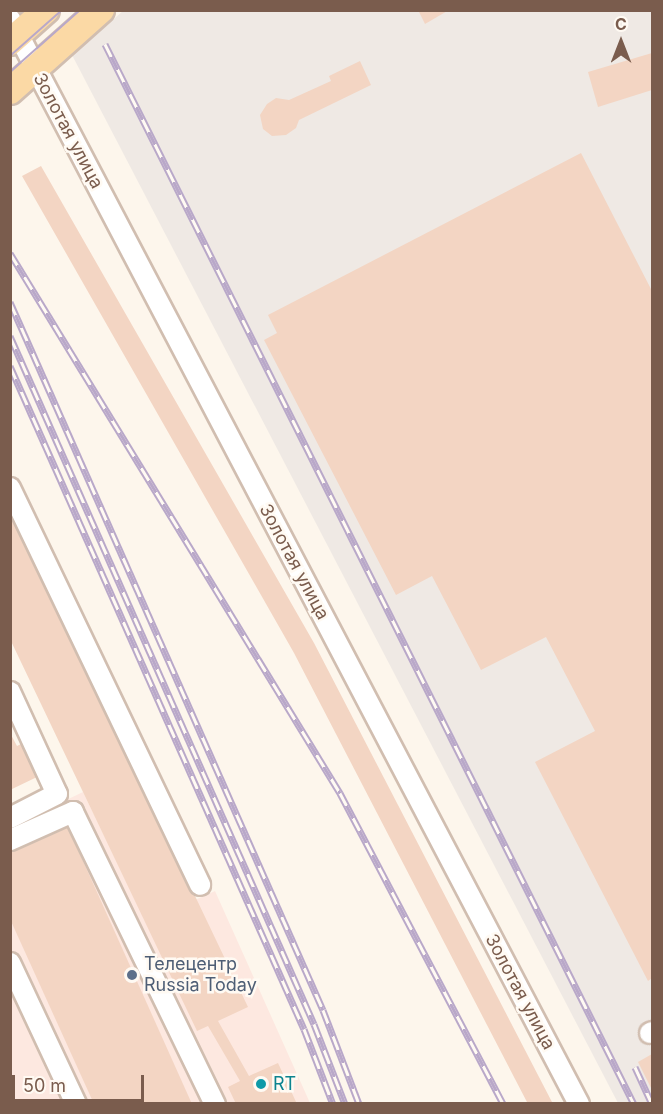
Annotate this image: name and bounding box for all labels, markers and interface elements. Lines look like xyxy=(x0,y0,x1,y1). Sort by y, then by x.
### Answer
north arrow xyxy=(591,12,651,72)
text: С xyxy=(615,14,627,34)
street label: Золотая улица xyxy=(28,70,108,192)
street label: Золотая улица xyxy=(254,501,334,623)
street label: Золотая улица xyxy=(480,931,560,1053)
place label: Телецентр Russia Today xyxy=(144,954,257,996)
marker: Телецентр Russia Today xyxy=(125,968,139,982)
scale bar xyxy=(15,1063,147,1101)
place label: RT xyxy=(273,1073,296,1095)
text: 50 m xyxy=(23,1075,66,1096)
marker: RT xyxy=(254,1077,268,1091)

